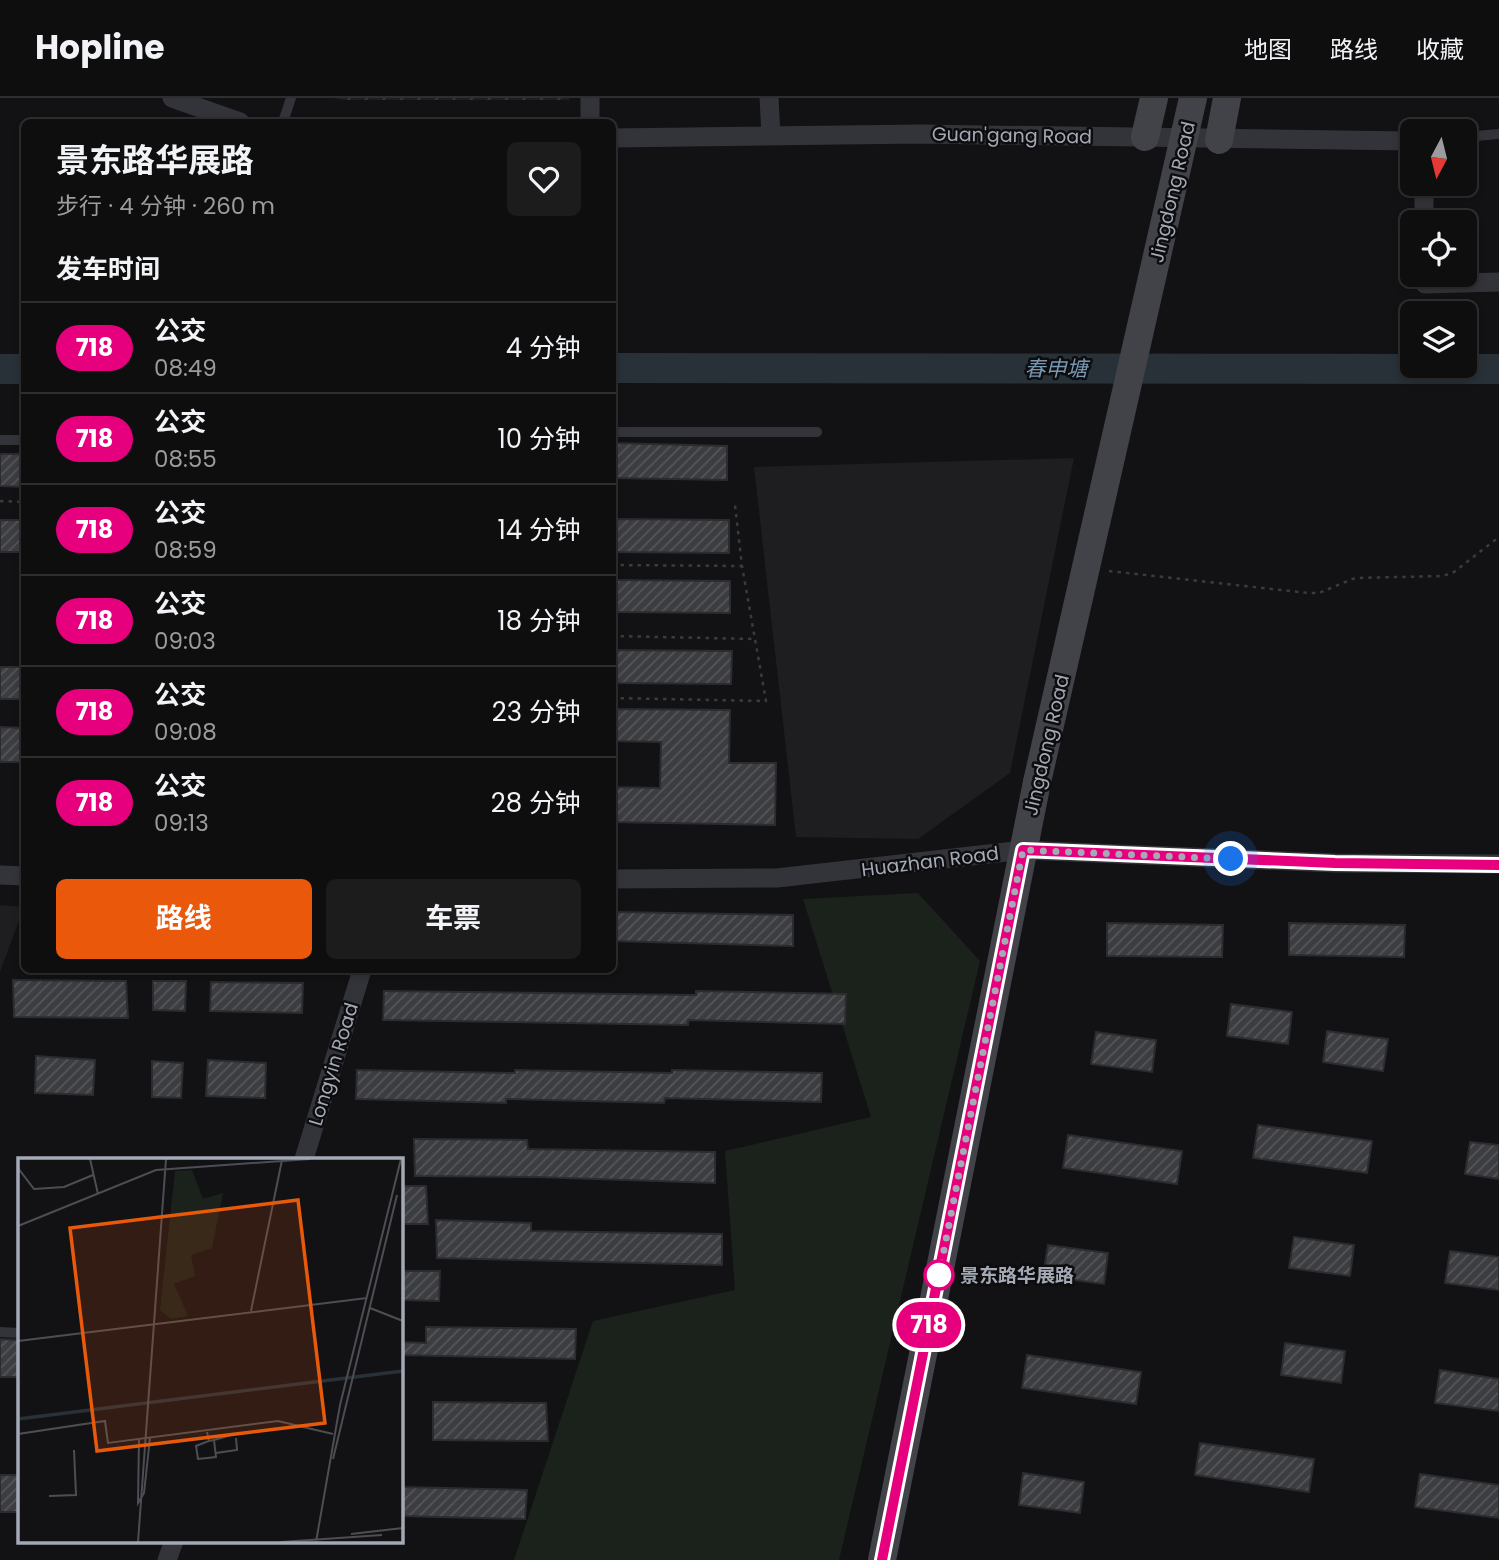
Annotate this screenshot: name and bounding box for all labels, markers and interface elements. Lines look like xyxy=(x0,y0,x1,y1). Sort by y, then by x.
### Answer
text: Hopline xyxy=(35,24,165,71)
text: 地图 xyxy=(1244,33,1292,66)
text: 路线 xyxy=(1330,33,1378,66)
text: 收藏 xyxy=(1416,33,1464,66)
street label: Jingdong Road xyxy=(1143,119,1202,265)
north arrow xyxy=(1400,119,1477,196)
map controls xyxy=(1400,119,1477,378)
street label: Guan'gang Road xyxy=(932,121,1092,150)
text: 景东路华展路 xyxy=(56,137,254,184)
button: heart xyxy=(507,142,581,216)
text: 步行 · 4 分钟 · 260 m xyxy=(56,190,275,222)
button: locate xyxy=(1400,210,1477,287)
text: 发车时间 xyxy=(56,251,160,287)
button: layers xyxy=(1400,301,1477,378)
text: 公交 xyxy=(154,313,206,349)
text: 4 分钟 xyxy=(506,330,581,366)
text: 718 xyxy=(76,331,113,364)
text: 08:49 xyxy=(154,352,217,384)
water label: 春申塘 xyxy=(1025,354,1090,383)
text: 公交 xyxy=(154,404,206,440)
text: 10 分钟 xyxy=(497,421,581,457)
text: 718 xyxy=(76,422,113,455)
text: 08:55 xyxy=(154,443,217,475)
text: 公交 xyxy=(154,495,206,531)
text: 14 分钟 xyxy=(497,512,581,548)
text: 718 xyxy=(76,513,113,546)
text: 08:59 xyxy=(154,534,217,566)
text: 公交 xyxy=(154,586,206,622)
text: 18 分钟 xyxy=(497,603,581,639)
text: 718 xyxy=(76,604,113,637)
text: 09:03 xyxy=(154,625,216,657)
street label: Jingdong Road xyxy=(1017,672,1076,818)
text: 公交 xyxy=(154,677,206,713)
text: 23 分钟 xyxy=(492,694,581,730)
text: 718 xyxy=(76,695,113,728)
text: 09:08 xyxy=(154,716,217,748)
text: 公交 xyxy=(154,768,206,804)
text: 28 分钟 xyxy=(491,785,581,821)
text: 718 xyxy=(76,786,113,819)
text: 09:13 xyxy=(154,807,209,839)
street label: Huazhan Road xyxy=(860,840,1000,883)
your location xyxy=(1213,841,1248,876)
button: 路线 xyxy=(56,879,312,959)
button: 车票 xyxy=(326,879,581,959)
street label: Longyin Road xyxy=(302,999,365,1129)
inset map xyxy=(18,1158,402,1542)
marker: 景东路华展路 xyxy=(924,1260,954,1290)
place label: 景东路华展路 xyxy=(960,1262,1074,1289)
line badge: 718 xyxy=(889,1302,969,1348)
text: 718 xyxy=(910,1308,948,1341)

